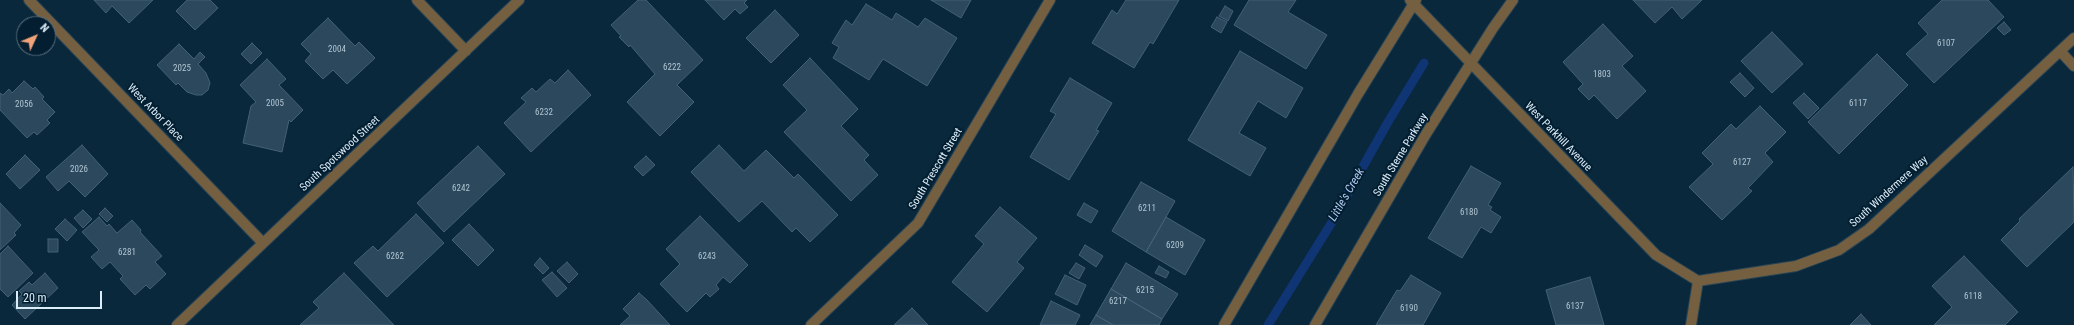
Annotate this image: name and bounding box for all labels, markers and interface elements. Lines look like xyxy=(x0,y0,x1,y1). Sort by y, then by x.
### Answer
north arrow xyxy=(16,16,56,56)
text: N xyxy=(37,21,51,35)
house number: 6107 xyxy=(1937,39,1955,49)
house number: 2004 xyxy=(328,45,346,55)
house number: 6222 xyxy=(663,63,681,73)
house number: 2025 xyxy=(173,64,191,74)
house number: 1803 xyxy=(1593,70,1611,80)
street label: West Arbor Place xyxy=(124,82,186,144)
house number: 2005 xyxy=(266,99,284,109)
house number: 6117 xyxy=(1849,99,1867,109)
house number: 2056 xyxy=(15,100,33,110)
street label: West Parkhill Avenue xyxy=(1522,100,1594,174)
house number: 6232 xyxy=(535,108,553,118)
street label: South Sterne Parkway xyxy=(1371,111,1431,199)
street label: South Spotswood Street xyxy=(297,114,383,194)
street label: South Prescott Street xyxy=(907,126,965,212)
street label: South Windermere Way xyxy=(1847,154,1931,230)
house number: 6127 xyxy=(1733,158,1751,168)
house number: 2026 xyxy=(70,165,88,175)
water label: Little's Creek xyxy=(1326,166,1368,224)
house number: 6242 xyxy=(452,184,470,194)
house number: 6211 xyxy=(1138,204,1156,214)
house number: 6180 xyxy=(1460,208,1478,218)
house number: 6209 xyxy=(1166,241,1184,251)
house number: 6281 xyxy=(118,248,136,258)
house number: 6262 xyxy=(386,252,404,262)
house number: 6243 xyxy=(698,252,716,262)
scale bar xyxy=(18,283,104,309)
house number: 6215 xyxy=(1136,286,1154,296)
text: 20 m xyxy=(23,291,47,305)
house number: 6118 xyxy=(1964,292,1982,302)
house number: 6217 xyxy=(1109,297,1127,307)
house number: 6137 xyxy=(1566,302,1584,312)
house number: 6190 xyxy=(1400,304,1418,314)

